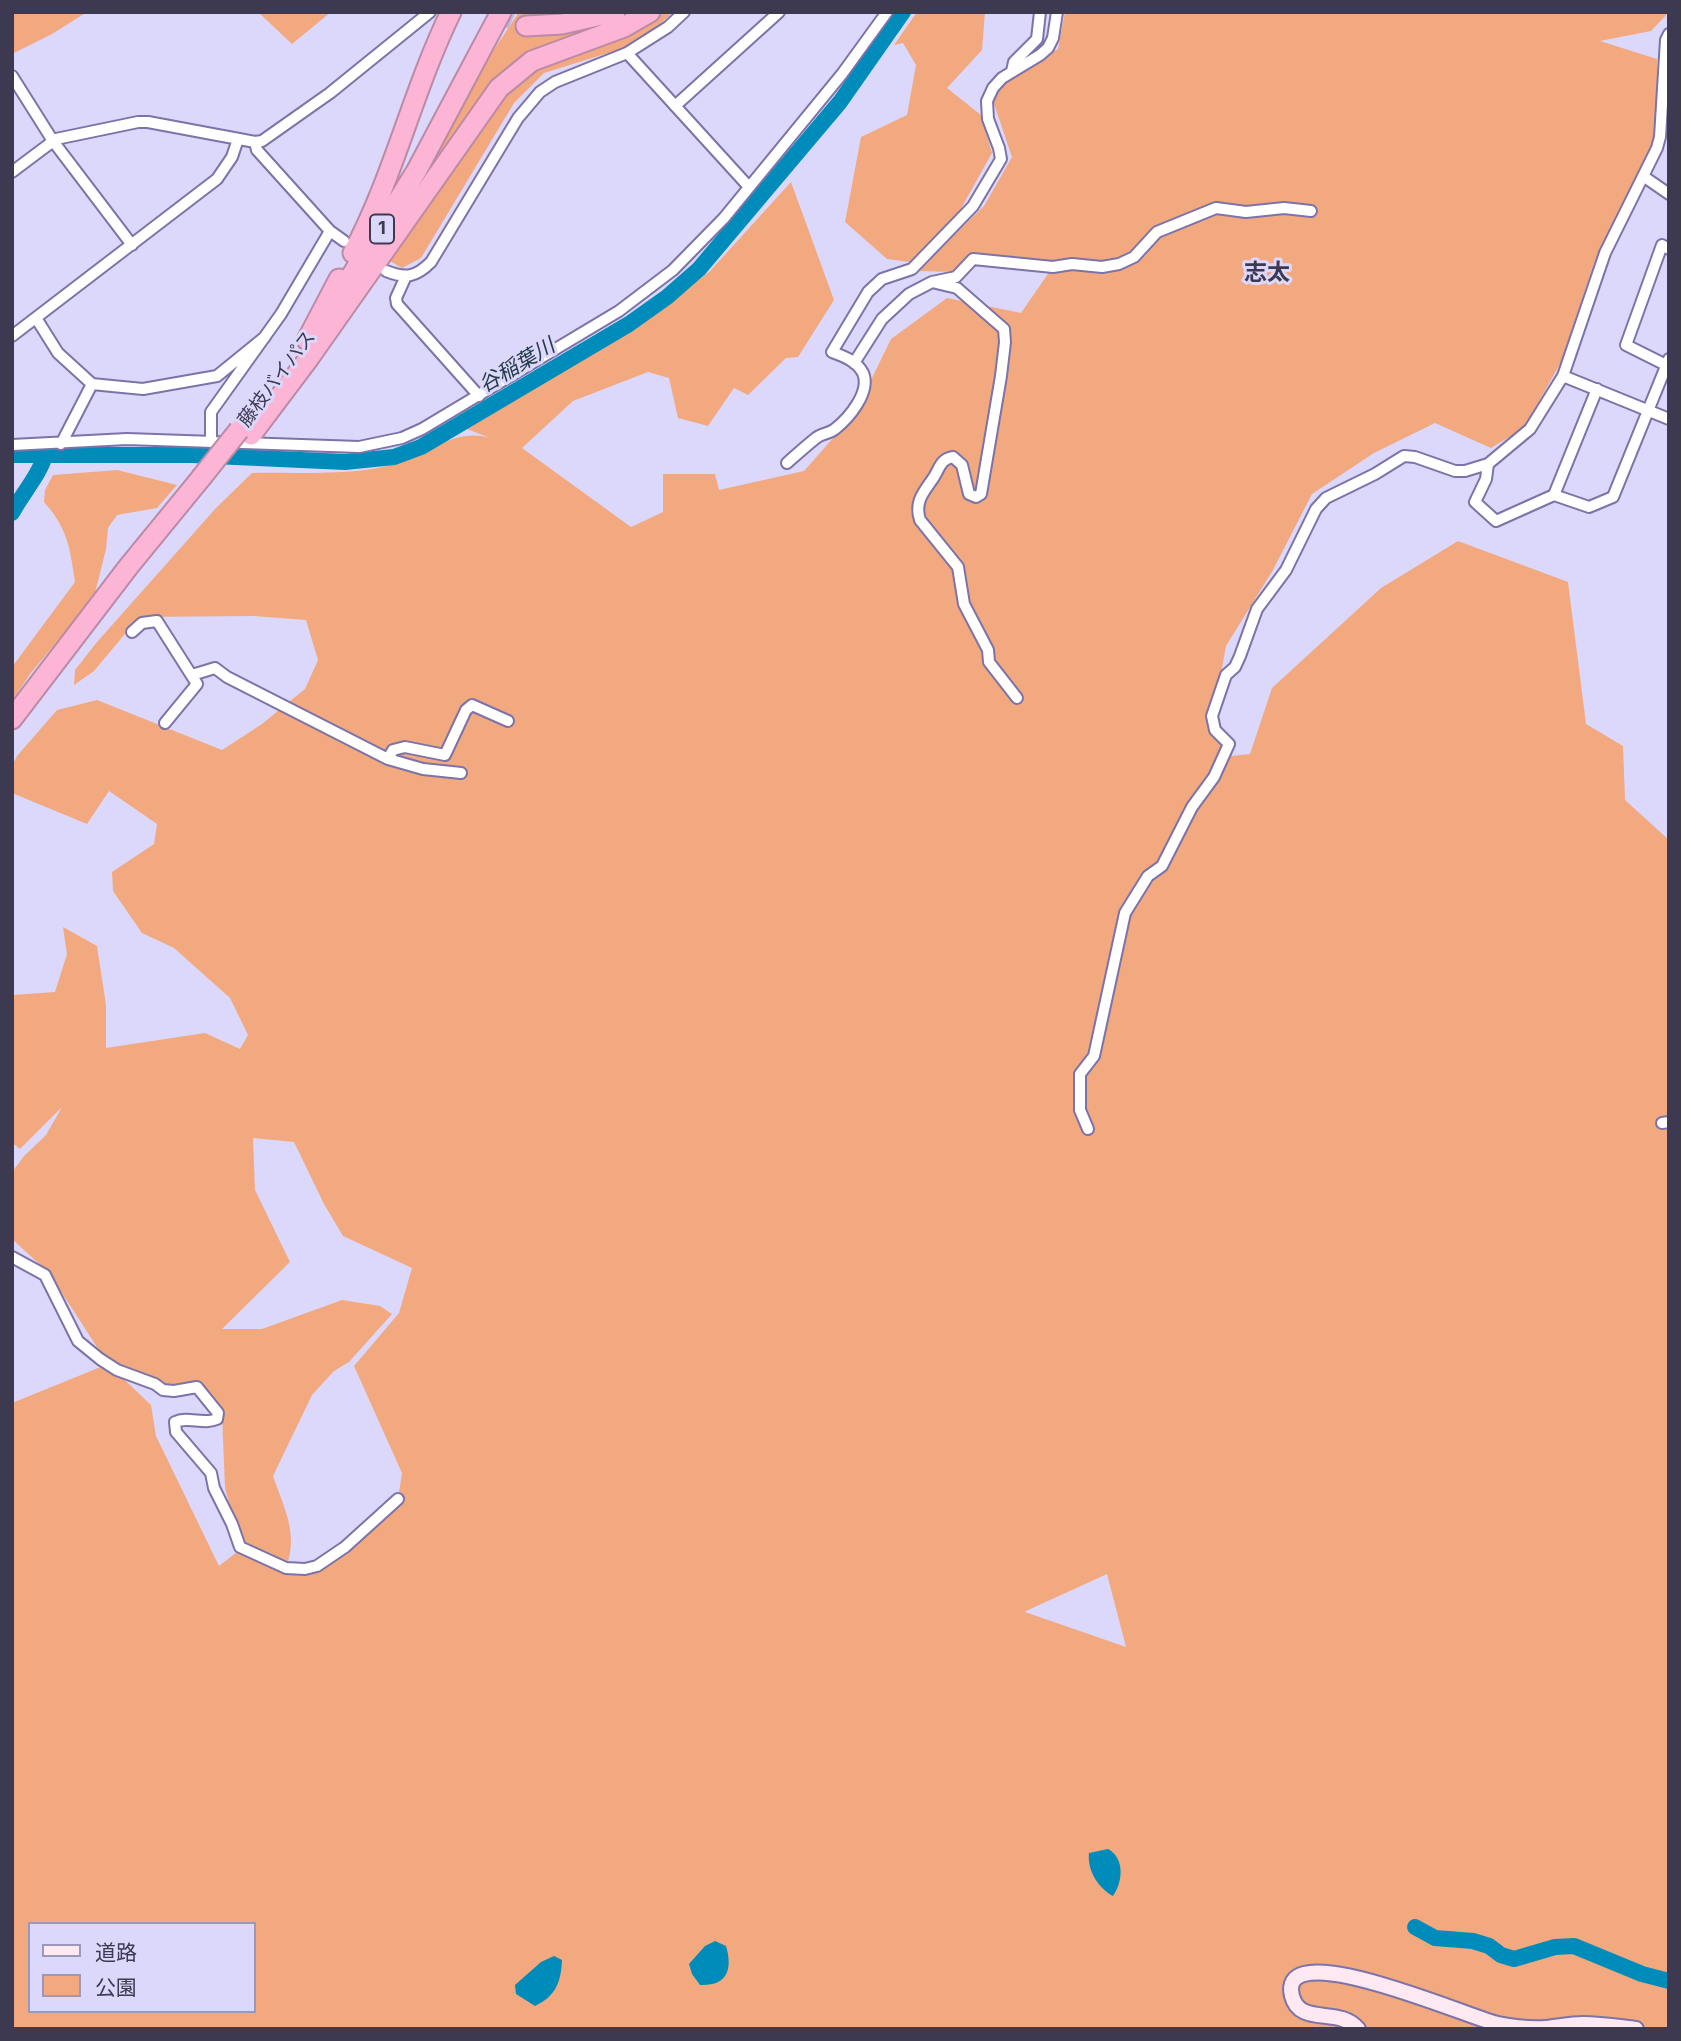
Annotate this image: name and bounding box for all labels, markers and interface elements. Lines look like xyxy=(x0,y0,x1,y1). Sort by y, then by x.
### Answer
road number: 1 xyxy=(370,214,394,244)
district label: 志太 xyxy=(1244,259,1290,287)
street label: 藤枝バイパス xyxy=(234,327,320,431)
water label: 谷稲葉川 xyxy=(475,334,559,398)
legend xyxy=(28,1922,256,2013)
text: 道路 xyxy=(95,1940,137,1965)
text: 公園 xyxy=(95,1975,137,2000)

